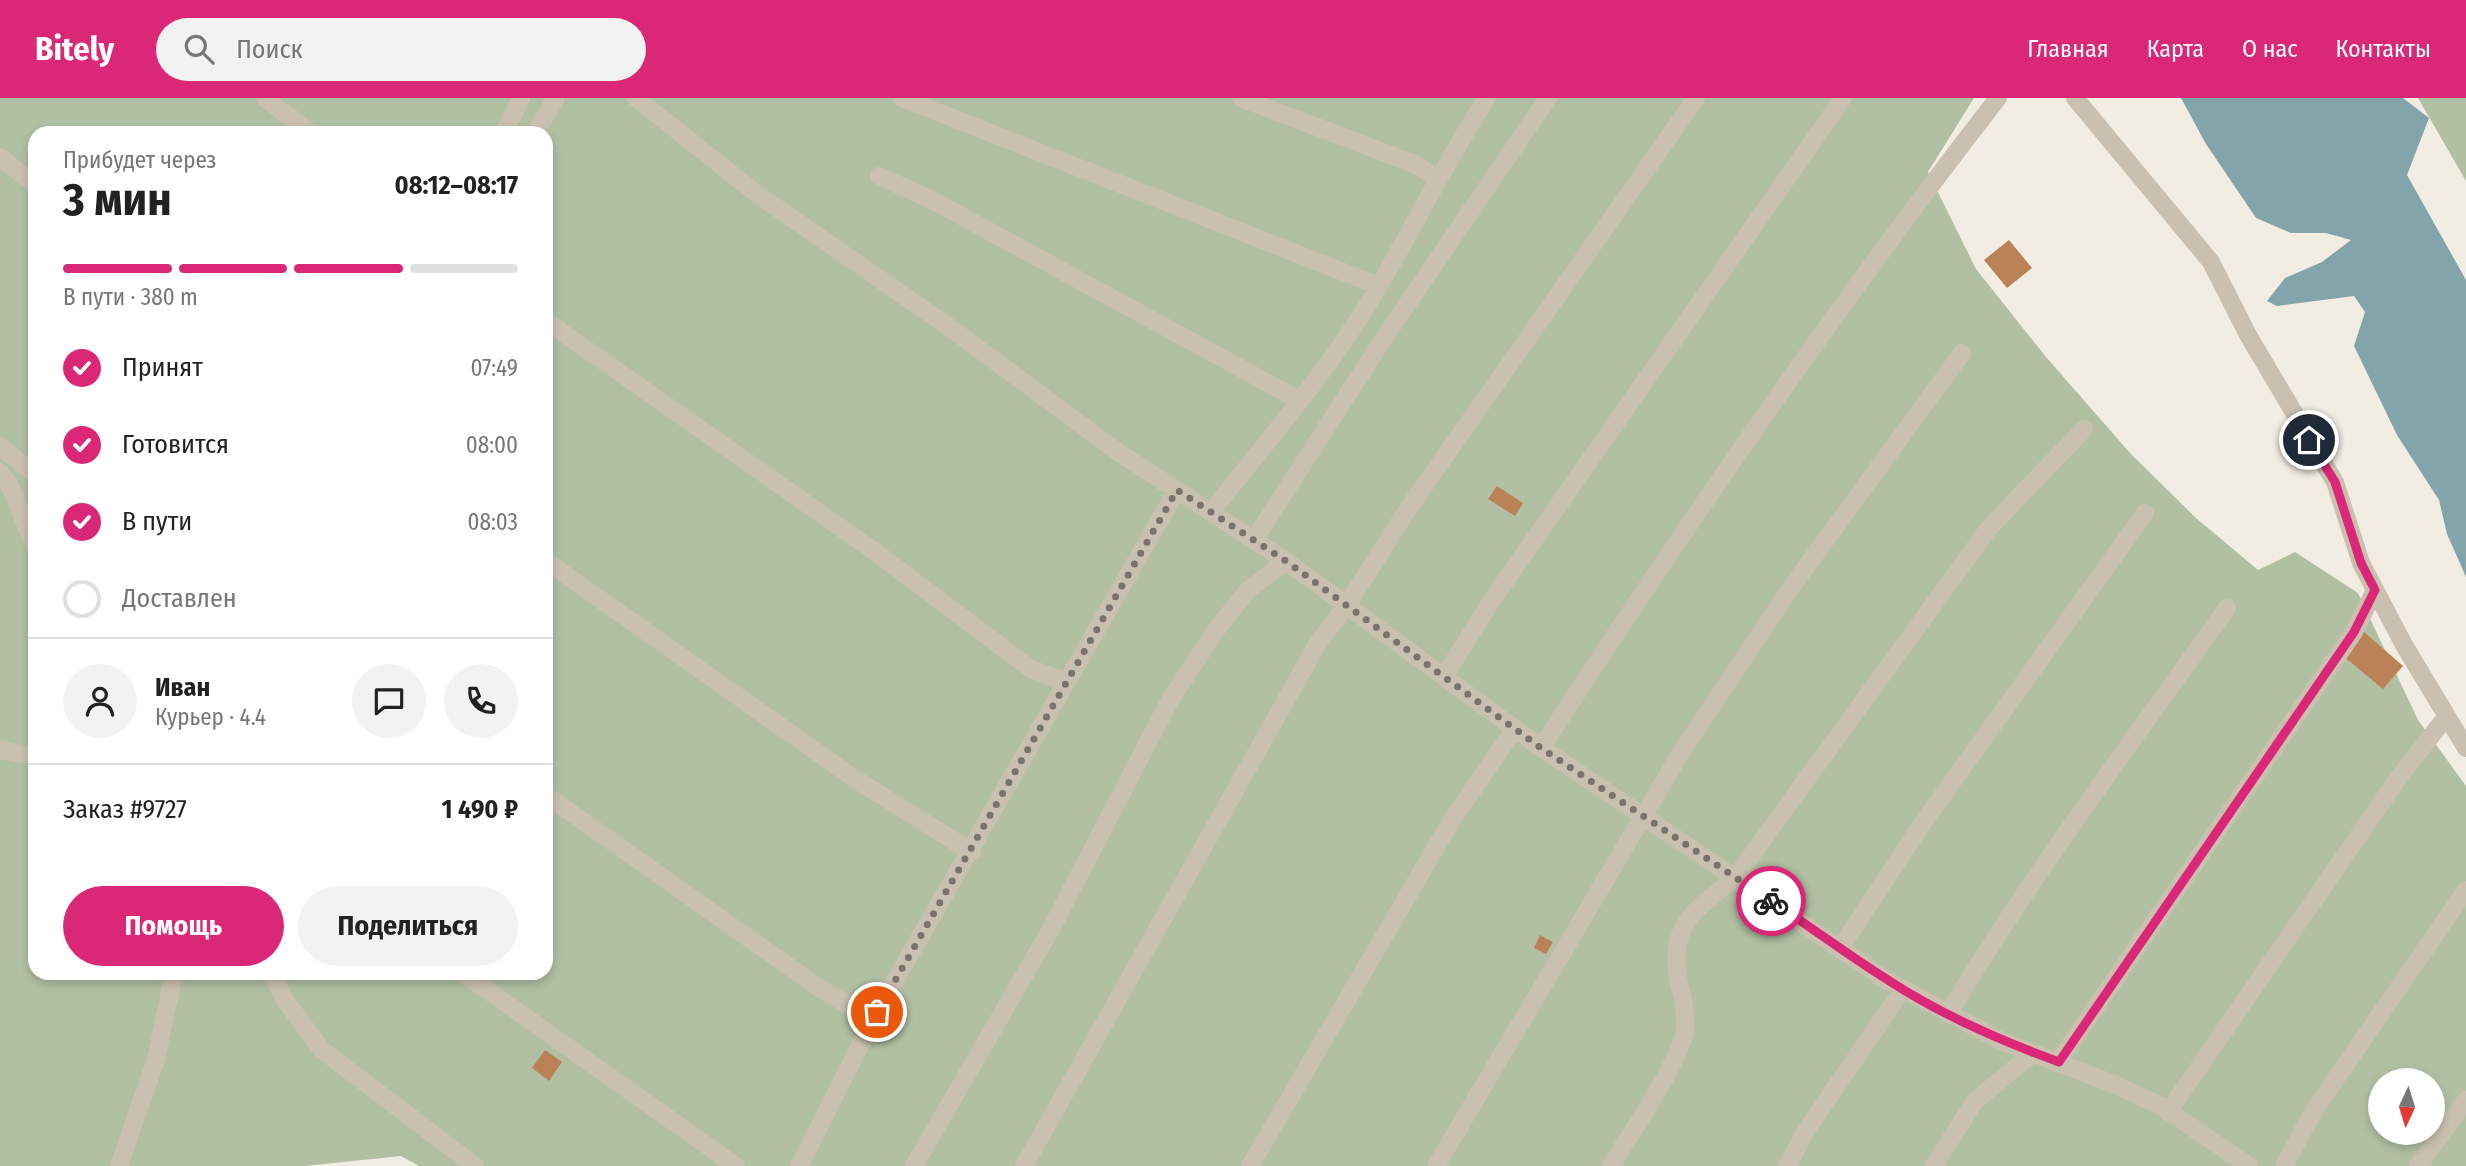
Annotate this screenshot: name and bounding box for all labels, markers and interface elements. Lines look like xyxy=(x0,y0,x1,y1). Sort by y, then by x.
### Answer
search box xyxy=(156,18,646,81)
text: Bitely xyxy=(35,29,114,69)
icon: search xyxy=(180,30,218,68)
text: Поиск xyxy=(236,34,303,65)
text: Главная xyxy=(2027,35,2109,63)
text: Карта xyxy=(2147,35,2204,63)
text: О нас xyxy=(2242,35,2297,63)
text: Контакты xyxy=(2335,35,2431,63)
text: Прибудет через xyxy=(63,146,216,174)
text: 08:12–08:17 xyxy=(395,170,518,201)
text: 3 мин xyxy=(63,172,172,227)
text: В пути · 380 m xyxy=(63,283,198,311)
icon: check xyxy=(63,349,101,387)
text: Принят xyxy=(122,352,203,383)
text: 07:49 xyxy=(470,354,518,382)
pin xyxy=(2279,410,2339,470)
icon: home xyxy=(2290,421,2328,459)
icon: check xyxy=(63,426,101,464)
text: Готовится xyxy=(122,429,229,460)
text: 08:00 xyxy=(466,431,518,459)
icon: check xyxy=(63,503,101,541)
text: В пути xyxy=(122,506,192,537)
text: 08:03 xyxy=(468,508,518,536)
text: Доставлен xyxy=(122,583,237,614)
button: person xyxy=(63,664,137,738)
button: chat xyxy=(352,664,426,738)
button: phone xyxy=(444,664,518,738)
text: Иван xyxy=(155,672,210,703)
text: Курьер · 4.4 xyxy=(155,703,266,731)
text: Заказ #9727 xyxy=(63,794,187,825)
text: 1 490 ₽ xyxy=(442,794,518,825)
courier xyxy=(1736,866,1806,936)
icon: bike xyxy=(1752,882,1790,920)
button: Помощь xyxy=(63,886,284,966)
button: Поделиться xyxy=(298,886,518,966)
pin xyxy=(847,982,907,1042)
icon: bag xyxy=(858,993,896,1031)
north arrow xyxy=(2368,1068,2445,1144)
map controls xyxy=(2368,1068,2445,1145)

